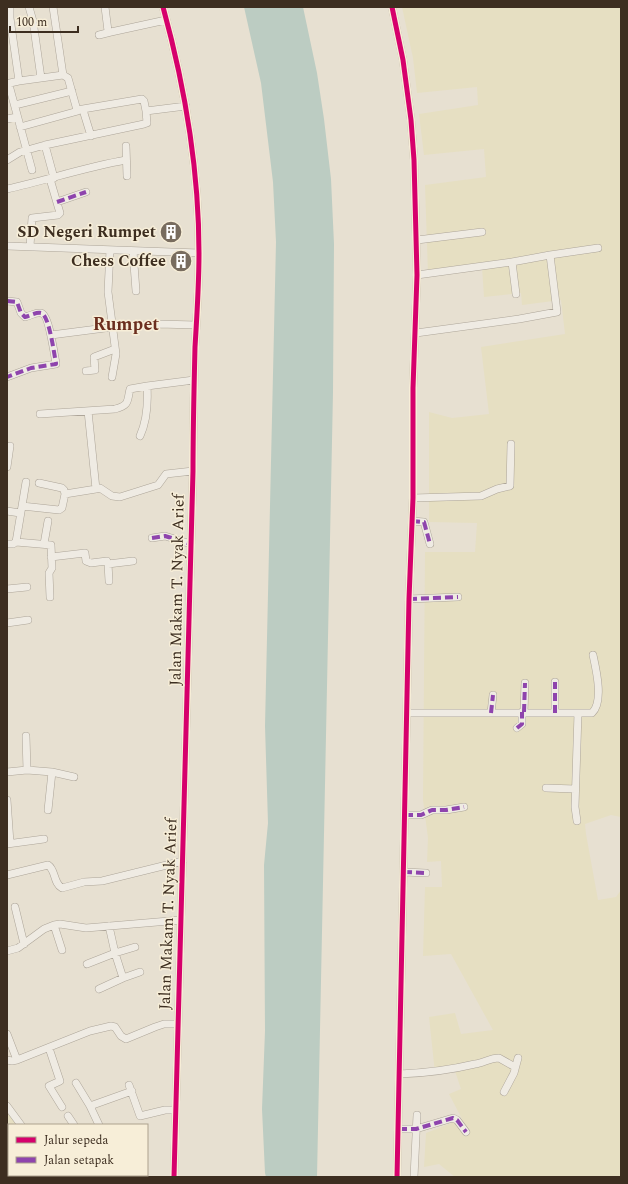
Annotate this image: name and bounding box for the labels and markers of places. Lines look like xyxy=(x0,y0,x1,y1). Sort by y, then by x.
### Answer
building icon: SD Negeri Rumpet xyxy=(158,219,184,245)
place label: SD Negeri Rumpet xyxy=(17,220,156,244)
building icon: Chess Coffee xyxy=(168,248,194,274)
place label: Chess Coffee xyxy=(71,249,166,273)

